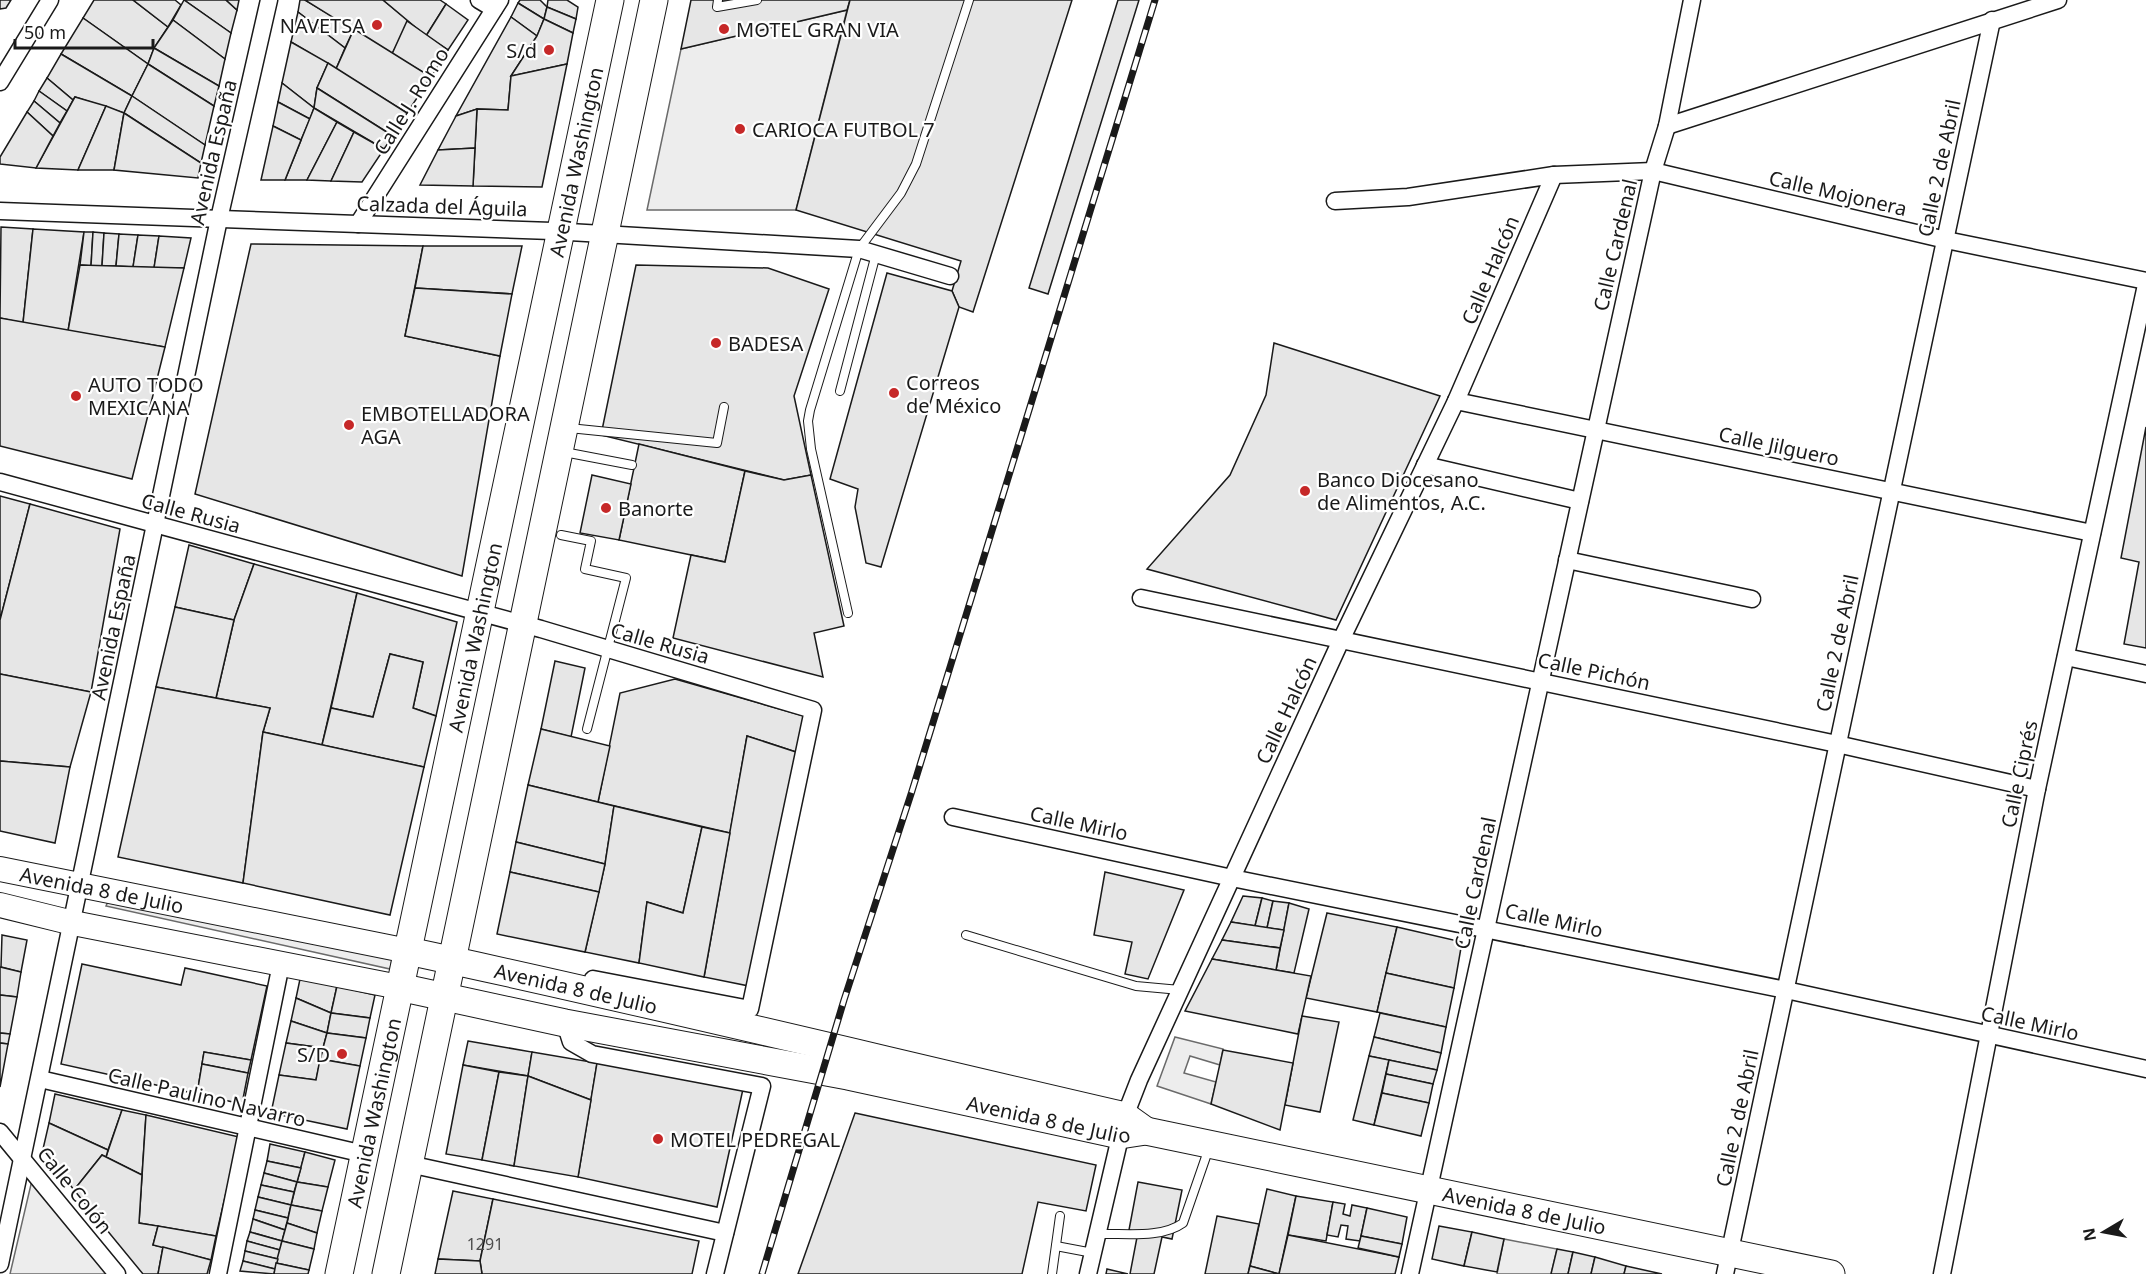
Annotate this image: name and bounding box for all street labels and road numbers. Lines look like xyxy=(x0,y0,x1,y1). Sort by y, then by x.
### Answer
street label: Calle J. Romo xyxy=(367,42,455,160)
street label: Avenida Washington xyxy=(542,64,609,259)
street label: Avenida España xyxy=(183,77,243,227)
street label: Calle 2 de Abril xyxy=(1911,97,1967,239)
street label: Calle Mojonera xyxy=(1766,164,1910,222)
street label: Calle Cardenal xyxy=(1587,176,1643,314)
street label: Calzada del Águila xyxy=(356,190,528,222)
street label: Calle Halcón xyxy=(1455,211,1525,329)
street label: Calle Jilguero xyxy=(1716,420,1842,472)
street label: Calle Rusia xyxy=(139,487,243,539)
street label: Avenida Washington xyxy=(441,540,508,735)
street label: Avenida España xyxy=(84,552,142,702)
street label: Calle 2 de Abril xyxy=(1809,572,1865,714)
street label: Calle Rusia xyxy=(608,616,712,670)
street label: Calle Pichón xyxy=(1535,646,1653,696)
street label: Calle Halcón xyxy=(1249,652,1323,768)
street label: Calle Ciprés xyxy=(1994,718,2044,830)
street label: Calle Mirlo xyxy=(1028,799,1130,847)
street label: Calle Cardenal xyxy=(1448,814,1502,952)
street label: Avenida 8 de Julio xyxy=(18,860,186,919)
street label: Calle Mirlo xyxy=(1503,896,1605,944)
street label: Avenida 8 de Julio xyxy=(492,957,660,1020)
street label: Calle Mirlo xyxy=(1979,999,2081,1047)
street label: Avenida Washington xyxy=(340,1015,407,1210)
street label: Calle 2 de Abril xyxy=(1709,1047,1765,1189)
street label: Calle Paulino Navarro xyxy=(105,1061,309,1133)
street label: Avenida 8 de Julio xyxy=(964,1089,1132,1149)
street label: Calle Colón xyxy=(31,1141,119,1239)
street label: Avenida 8 de Julio xyxy=(1440,1180,1609,1240)

